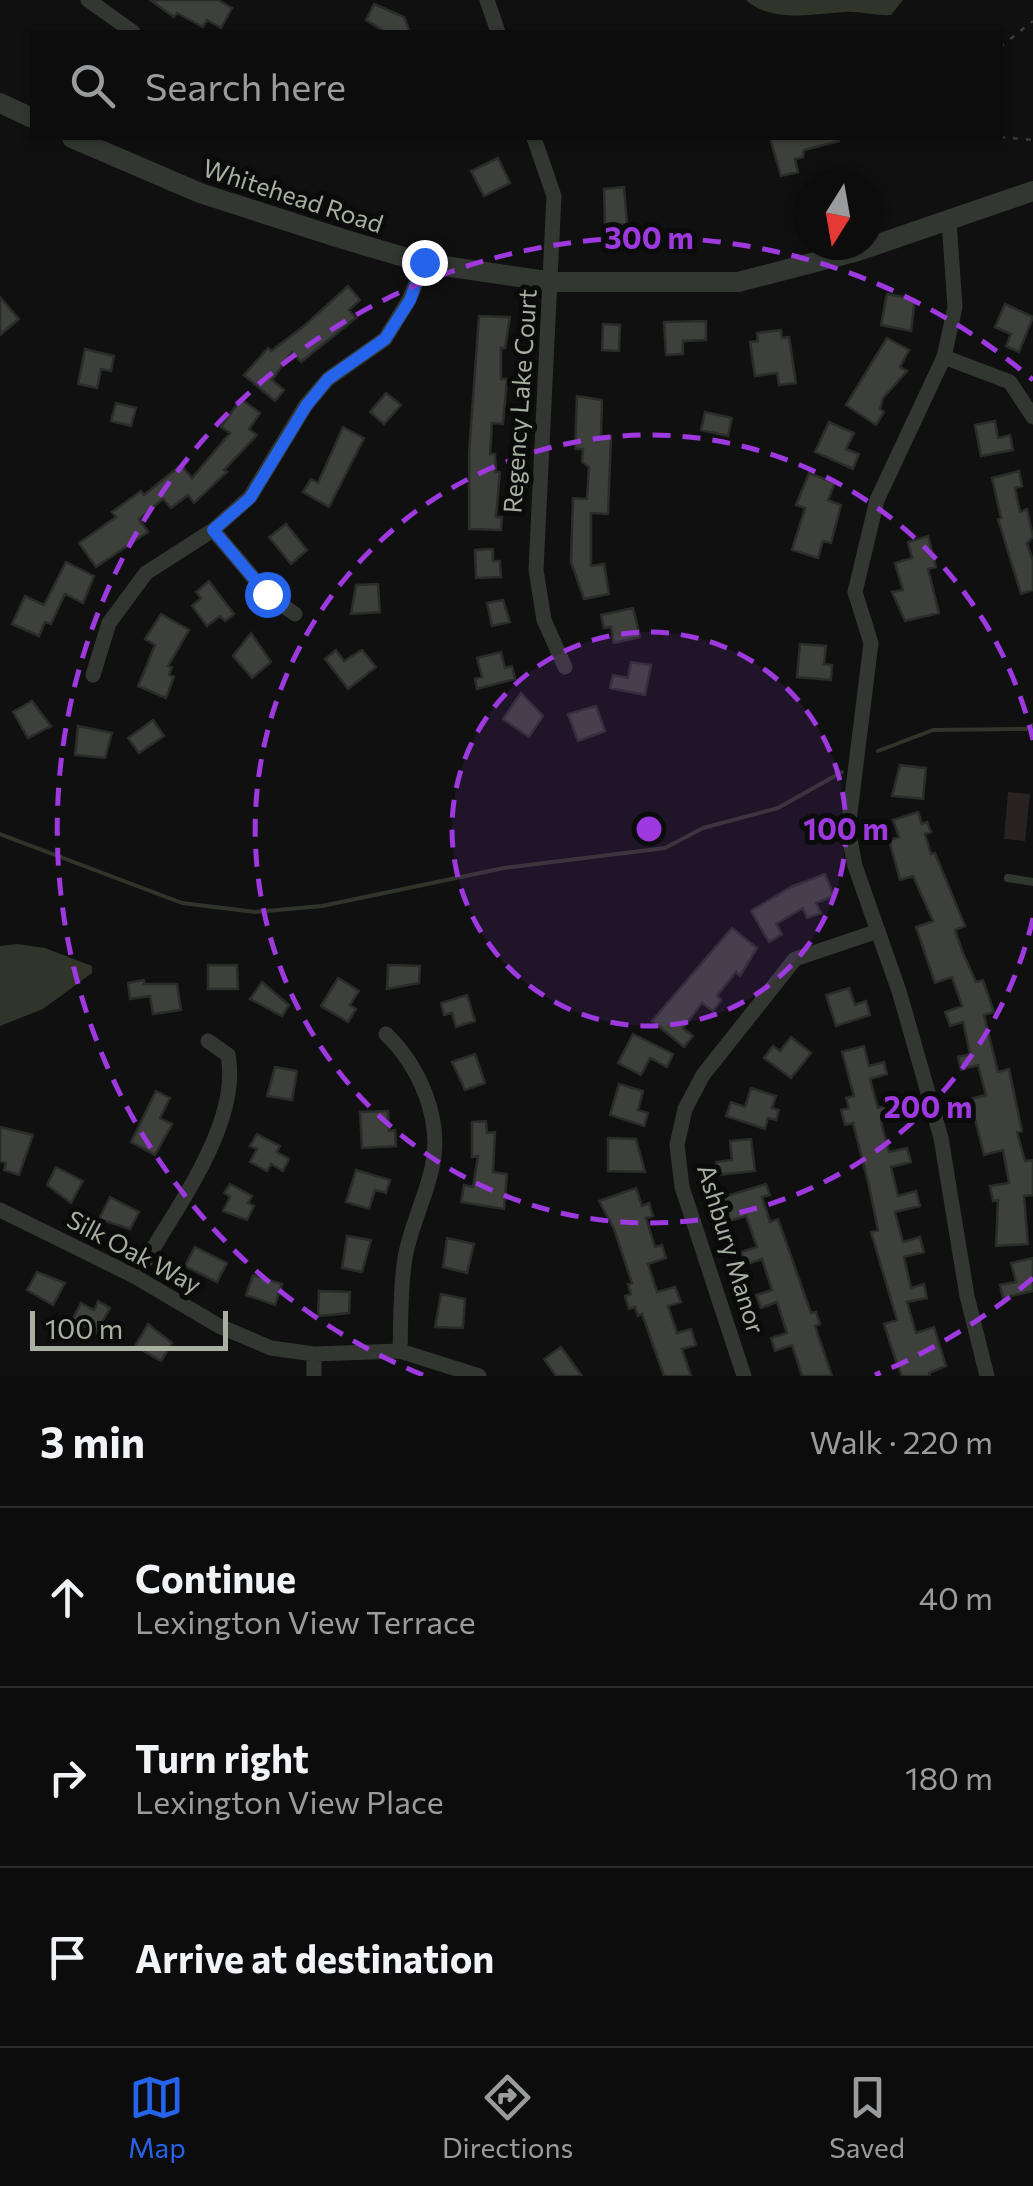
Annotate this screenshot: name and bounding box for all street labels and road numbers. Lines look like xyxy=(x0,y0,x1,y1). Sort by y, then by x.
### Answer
street label: Whitehead Road xyxy=(199,152,387,238)
street label: Regency Lake Court xyxy=(496,288,542,514)
street label: Ashbury Manor xyxy=(692,1160,772,1337)
street label: Silk Oak Way xyxy=(62,1203,207,1299)

